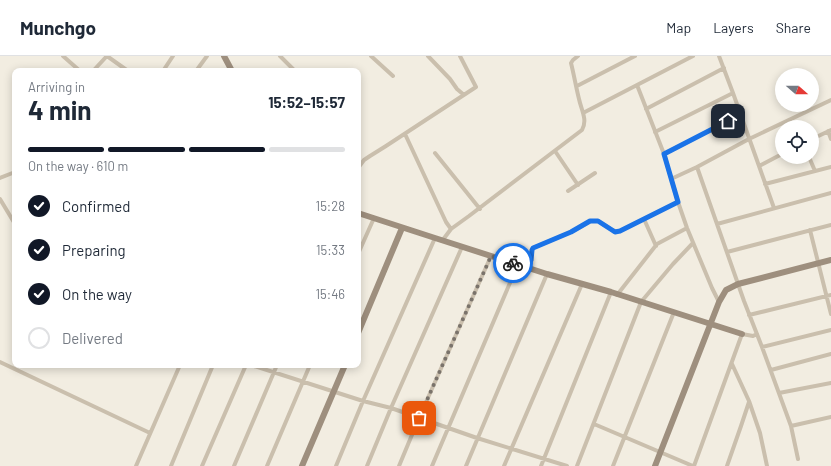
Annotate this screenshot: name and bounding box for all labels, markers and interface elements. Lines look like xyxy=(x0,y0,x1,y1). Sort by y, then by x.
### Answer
text: Munchgo xyxy=(20,16,96,39)
text: Map xyxy=(666,19,691,36)
text: Layers xyxy=(713,19,754,36)
text: Share xyxy=(776,19,811,36)
north arrow xyxy=(775,68,819,112)
map controls xyxy=(775,68,819,164)
text: Arriving in xyxy=(28,79,85,95)
text: 15:52–15:57 xyxy=(268,93,345,111)
text: 4 min xyxy=(28,94,92,125)
pin xyxy=(711,104,745,138)
icon: home xyxy=(717,110,739,132)
button: locate xyxy=(775,120,819,164)
text: On the way · 610 m xyxy=(28,158,128,174)
icon: check xyxy=(28,195,50,217)
text: Confirmed xyxy=(62,197,130,215)
text: 15:28 xyxy=(316,198,345,214)
icon: check xyxy=(28,239,50,261)
text: Preparing xyxy=(62,241,126,259)
text: 15:33 xyxy=(316,242,345,258)
courier xyxy=(493,243,533,283)
icon: bike xyxy=(502,252,524,274)
icon: check xyxy=(28,283,50,305)
text: On the way xyxy=(62,285,132,303)
text: 15:46 xyxy=(316,286,345,302)
text: Delivered xyxy=(62,329,123,347)
pin xyxy=(402,401,436,435)
icon: bag xyxy=(408,407,430,429)

